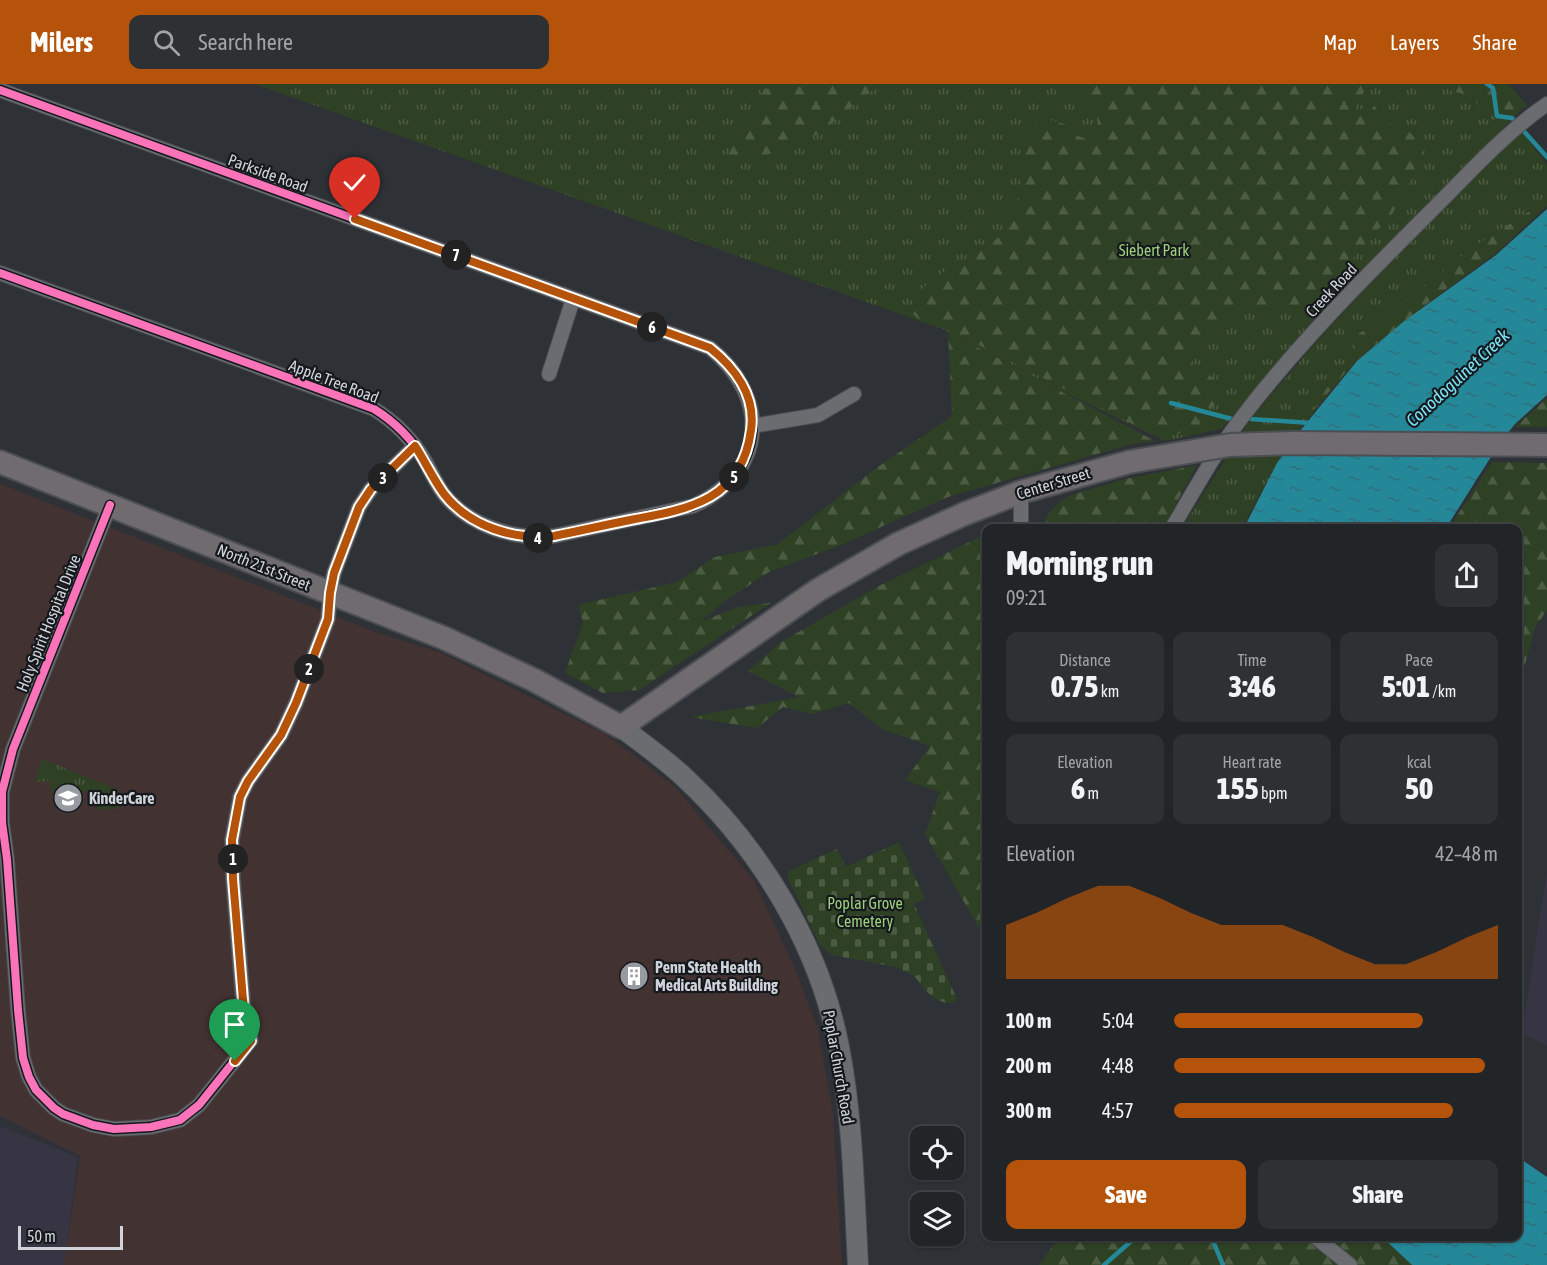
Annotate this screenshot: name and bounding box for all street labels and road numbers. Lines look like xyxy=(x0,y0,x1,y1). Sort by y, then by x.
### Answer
street label: Parkside Road xyxy=(226,150,310,196)
street label: Creek Road xyxy=(1302,260,1360,320)
street label: Apple Tree Road xyxy=(286,356,381,407)
street label: Center Street xyxy=(1014,463,1092,503)
street label: North 21st Street xyxy=(215,540,313,594)
street label: Holy Spirit Hospital Drive xyxy=(12,552,85,694)
street label: Poplar Church Road xyxy=(819,1009,858,1125)

